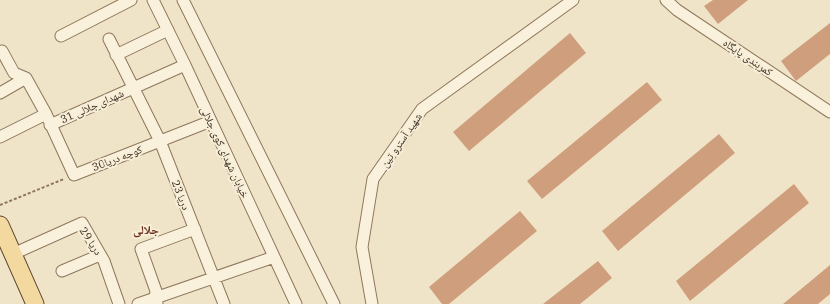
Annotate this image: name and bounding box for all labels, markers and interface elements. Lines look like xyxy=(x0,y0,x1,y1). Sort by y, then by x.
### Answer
street label: کمربندی پایگاه xyxy=(720,35,776,79)
street label: شهدای جلالی 31 xyxy=(58,86,126,126)
street label: خیابان شهدای کوی جلالی xyxy=(198,104,252,200)
street label: شهید آسترو تین xyxy=(377,110,425,170)
street label: کوچه دریا30 xyxy=(90,142,145,174)
street label: دریا 23 xyxy=(169,178,193,212)
district label: جلالی xyxy=(133,222,159,238)
street label: دریا 29 xyxy=(76,224,106,258)

